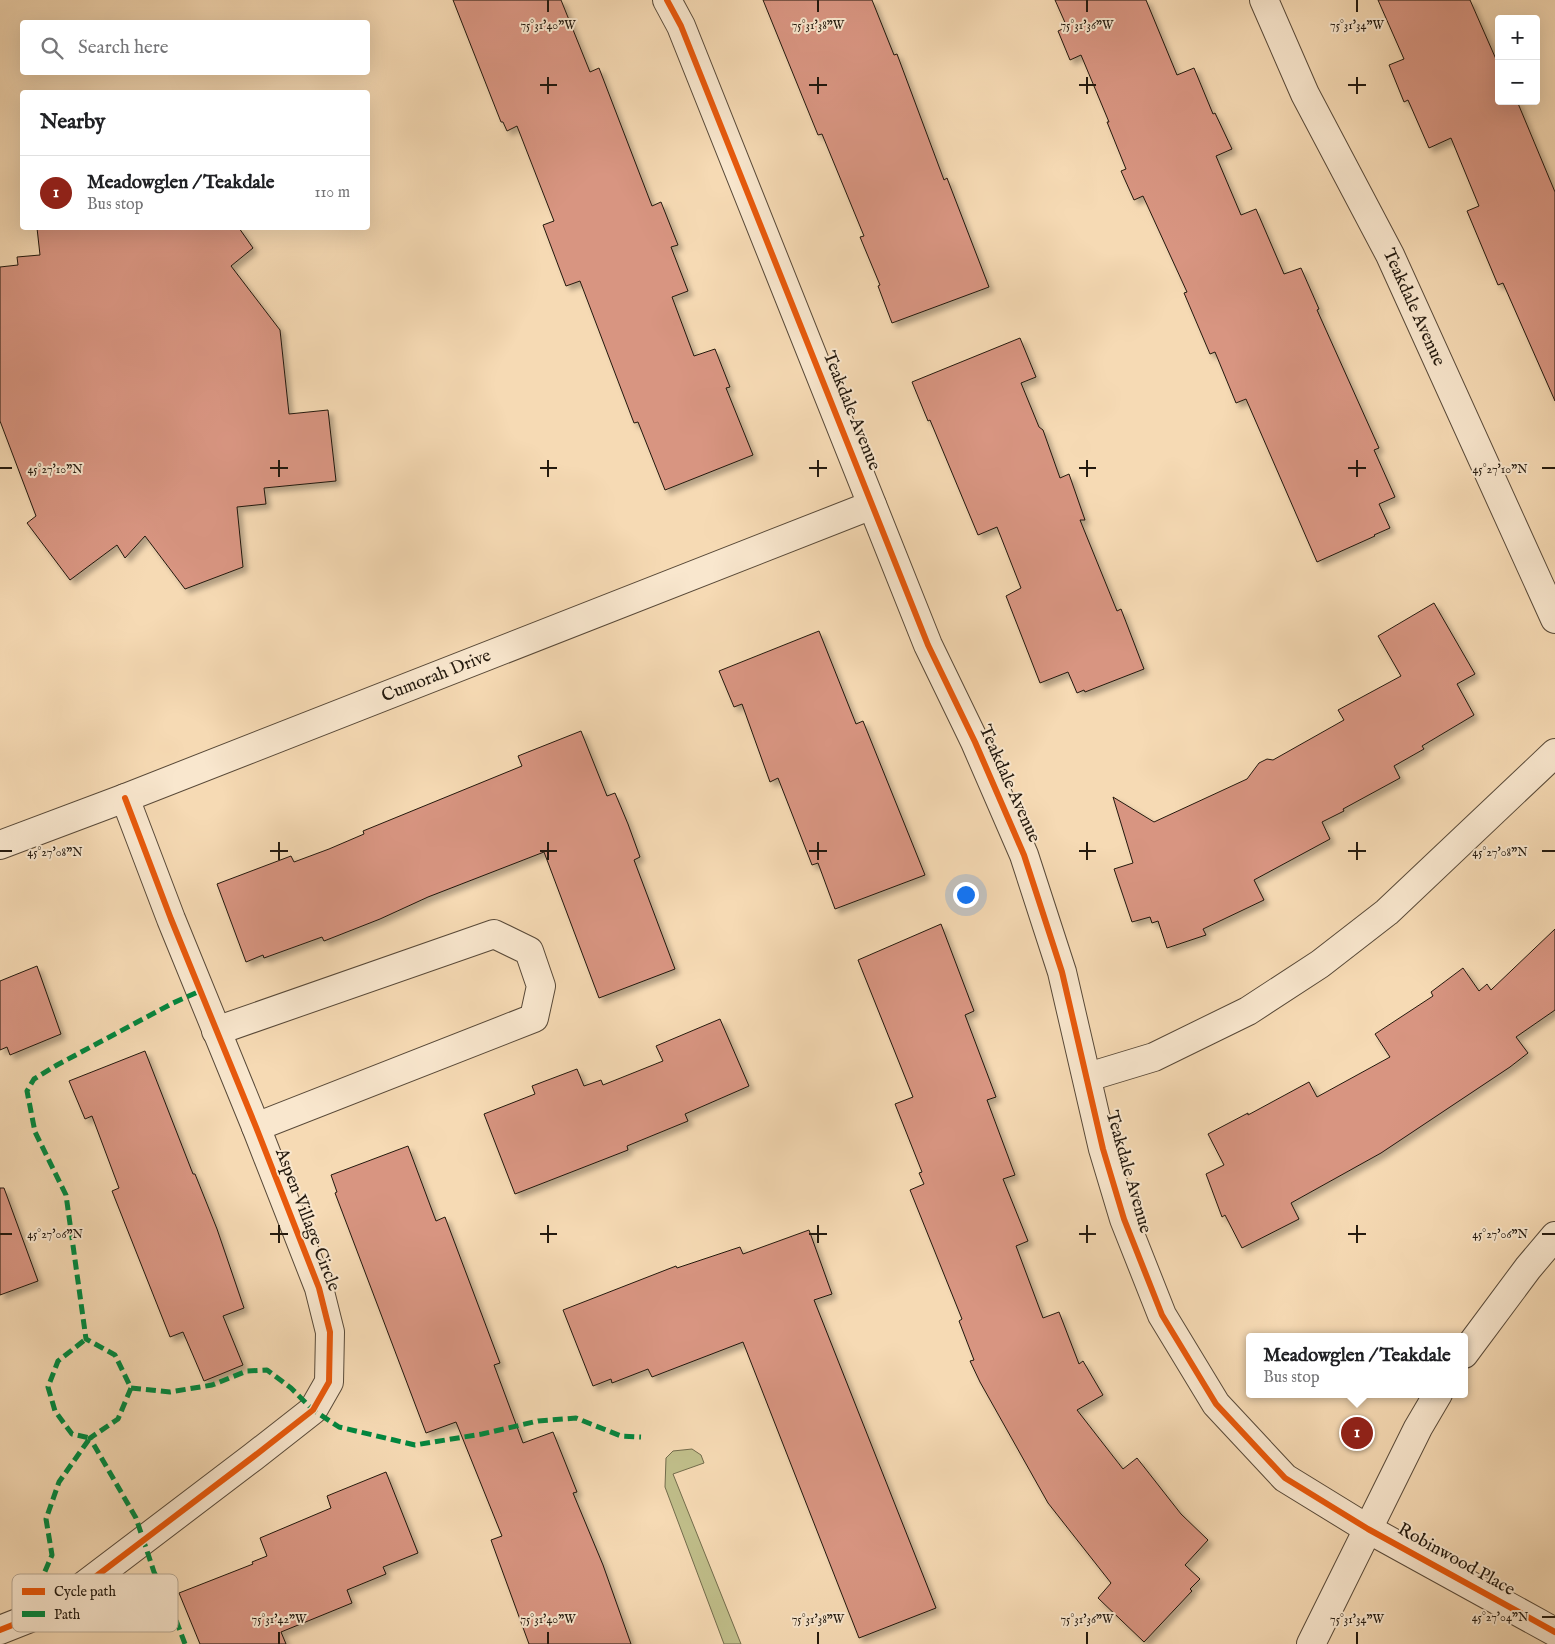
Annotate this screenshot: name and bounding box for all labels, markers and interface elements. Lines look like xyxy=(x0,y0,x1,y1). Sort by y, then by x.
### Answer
map controls xyxy=(1495,15,1540,105)
button: + xyxy=(1495,15,1540,60)
text: 75°31'40"W xyxy=(520,18,576,33)
text: 75°31'38"W xyxy=(792,18,845,33)
text: 75°31'36"W xyxy=(1061,18,1114,33)
text: 75°31'34"W xyxy=(1330,18,1384,33)
search box xyxy=(20,20,370,75)
icon: search xyxy=(38,34,66,62)
text: Search here xyxy=(78,36,169,60)
button: − xyxy=(1495,60,1540,105)
text: Nearby xyxy=(40,109,105,136)
text: Meadowglen / Teakdale xyxy=(87,171,275,195)
text: 1 xyxy=(53,183,59,203)
text: 110 m xyxy=(314,183,350,203)
text: Bus stop xyxy=(87,195,143,215)
street label: Teakdale Avenue xyxy=(1377,245,1450,370)
street label: Teakdale Avenue xyxy=(817,348,885,474)
text: 45°27'10"N xyxy=(27,462,83,477)
text: 45°27'10"N xyxy=(1472,462,1528,477)
street label: Cumorah Drive xyxy=(378,644,494,708)
street label: Teakdale Avenue xyxy=(973,722,1045,846)
text: 45°27'08"N xyxy=(27,845,83,860)
text: 45°27'08"N xyxy=(1472,845,1528,860)
your location xyxy=(953,882,979,908)
street label: Teakdale Avenue xyxy=(1100,1108,1156,1236)
street label: Aspen Village Circle xyxy=(269,1144,345,1295)
text: 45°27'06"N xyxy=(27,1227,83,1242)
text: 45°27'06"N xyxy=(1472,1227,1528,1242)
popup xyxy=(1246,1333,1468,1398)
text: Meadowglen / Teakdale xyxy=(1263,1344,1451,1368)
text: Bus stop xyxy=(1263,1368,1320,1388)
pin: 1 xyxy=(1341,1414,1373,1452)
street label: Robinwood Place xyxy=(1393,1518,1519,1602)
legend xyxy=(12,1574,178,1632)
text: Cycle path xyxy=(54,1583,116,1601)
text: Path xyxy=(54,1606,81,1624)
text: 45°27'04"N xyxy=(1472,1610,1529,1625)
text: 75°31'42"W xyxy=(252,1612,307,1627)
text: 75°31'40"W xyxy=(520,1612,576,1627)
text: 75°31'38"W xyxy=(792,1612,845,1627)
text: 75°31'36"W xyxy=(1061,1612,1114,1627)
text: 75°31'34"W xyxy=(1330,1612,1384,1627)

